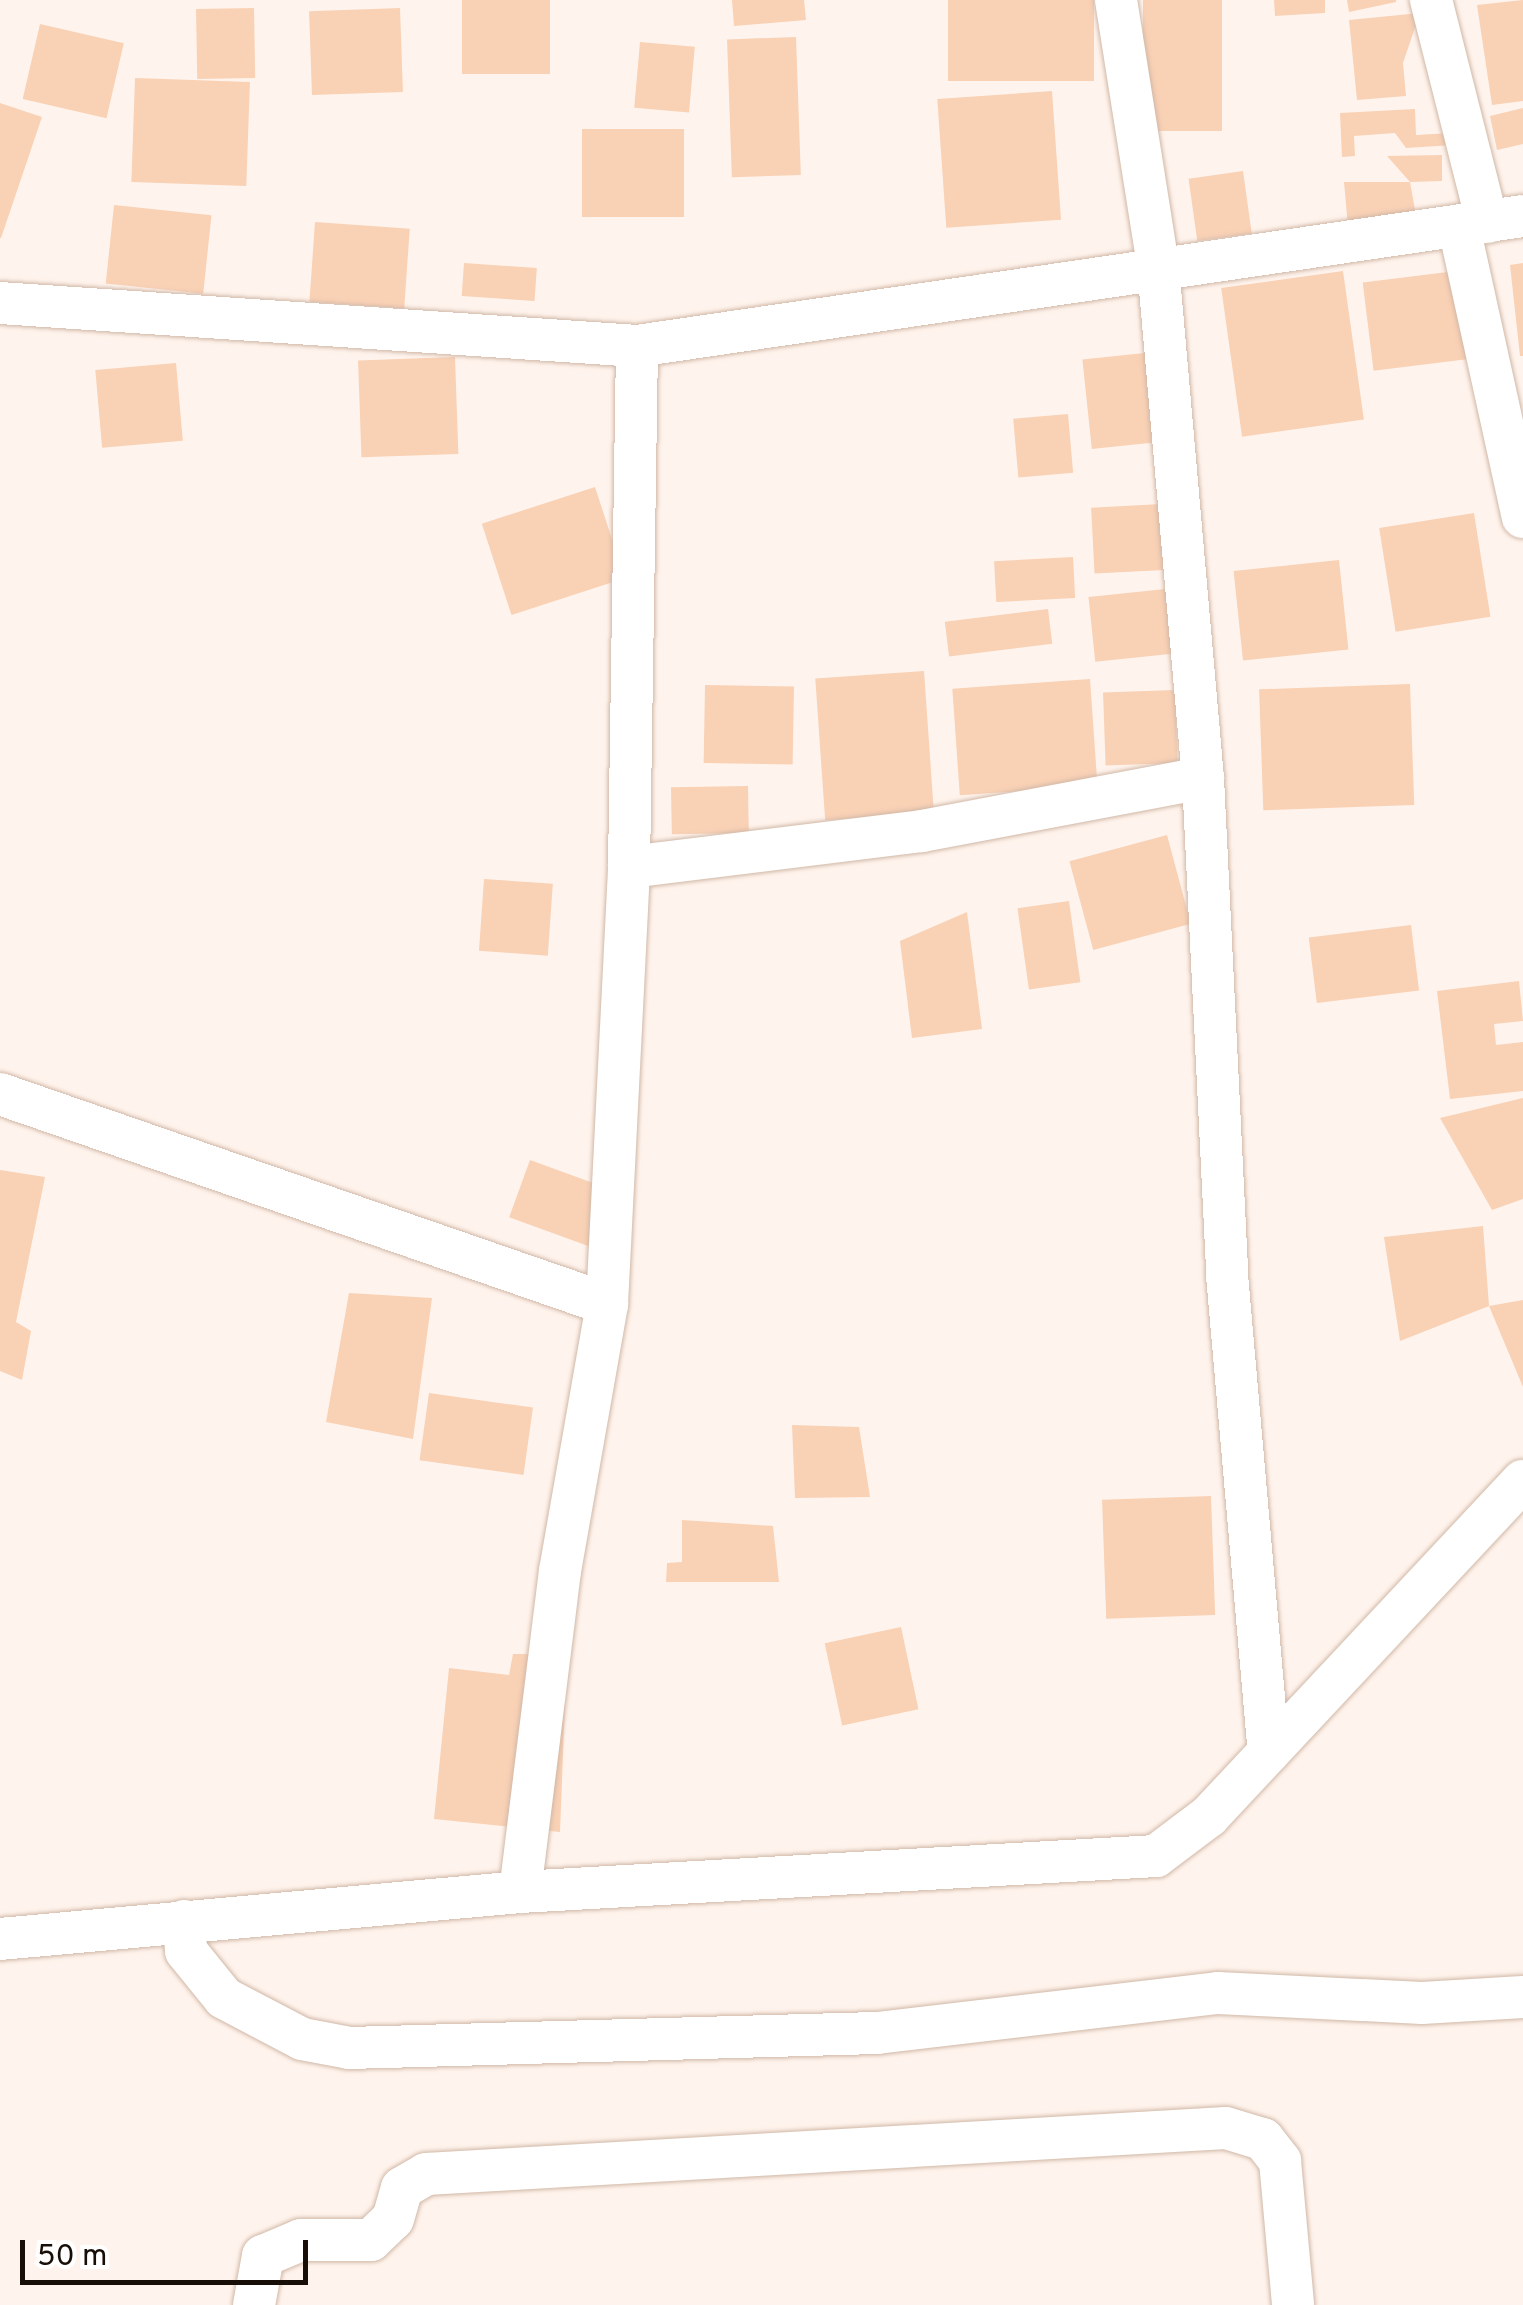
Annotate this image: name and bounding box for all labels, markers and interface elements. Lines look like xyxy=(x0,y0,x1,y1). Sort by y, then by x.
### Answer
scale bar xyxy=(25,2220,312,2282)
text: 50 m xyxy=(37,2239,107,2276)

